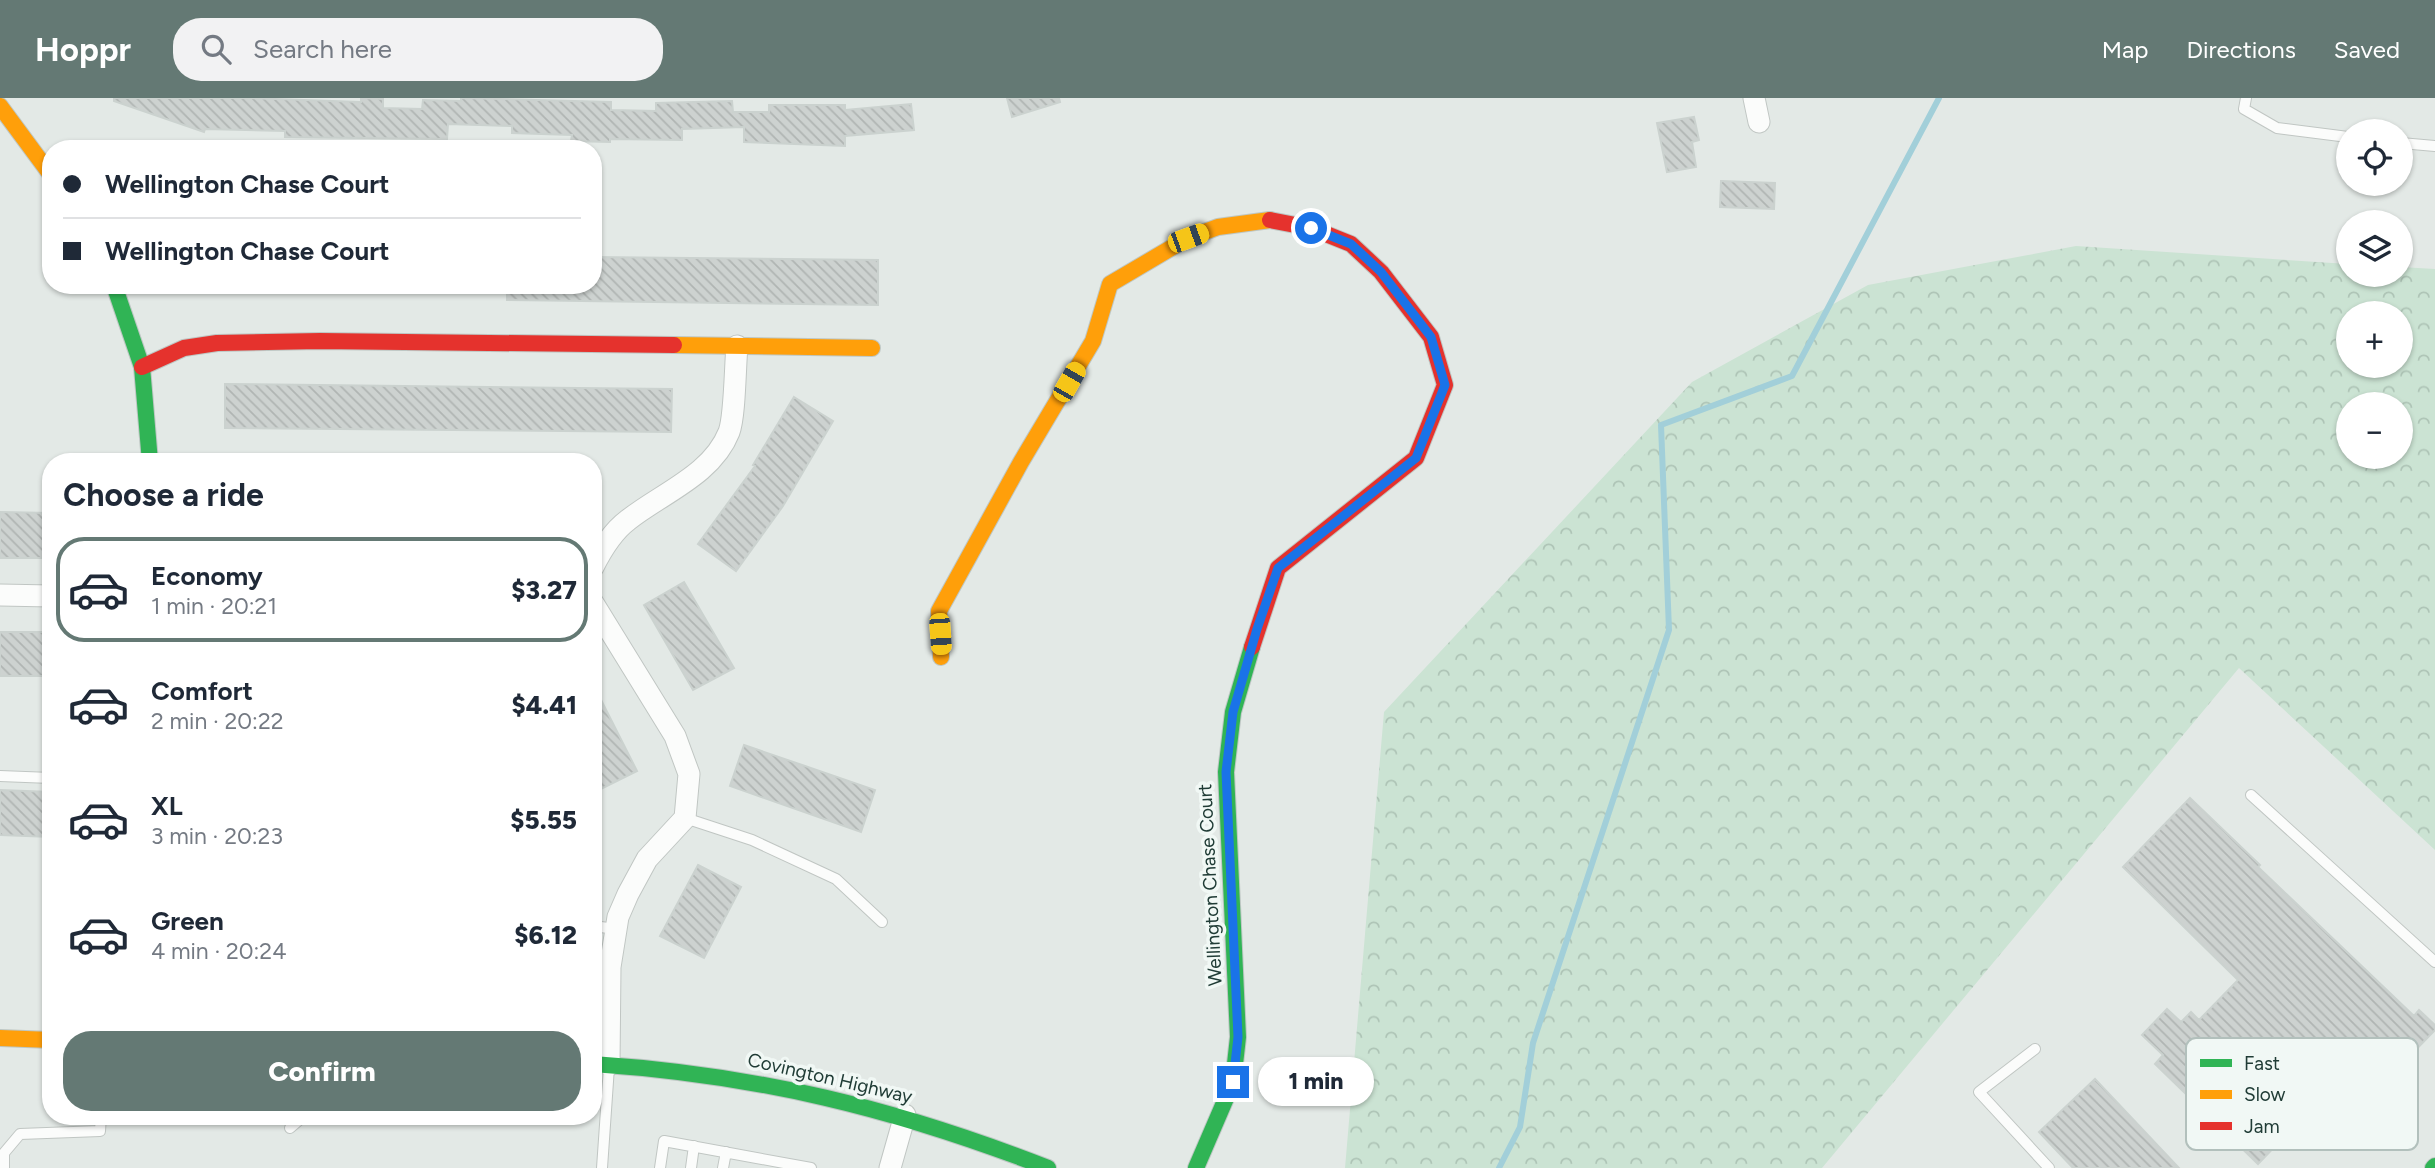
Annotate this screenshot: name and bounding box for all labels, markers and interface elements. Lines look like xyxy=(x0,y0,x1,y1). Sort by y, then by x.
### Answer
search box xyxy=(173,18,663,81)
text: Hoppr xyxy=(35,30,131,69)
icon: search xyxy=(197,30,235,68)
text: Search here xyxy=(253,33,392,65)
text: Map xyxy=(2102,35,2148,64)
text: Directions xyxy=(2186,35,2296,64)
text: Saved xyxy=(2334,35,2400,64)
map controls xyxy=(2336,119,2413,469)
button: locate xyxy=(2336,119,2413,196)
text: Wellington Chase Court xyxy=(105,168,389,200)
button: layers xyxy=(2336,210,2413,287)
route start xyxy=(1295,212,1327,244)
car xyxy=(1165,221,1212,255)
text: Wellington Chase Court xyxy=(105,235,389,267)
button: + xyxy=(2336,301,2413,378)
car xyxy=(1050,359,1089,405)
button: − xyxy=(2336,392,2413,469)
text: Choose a ride xyxy=(63,476,264,514)
icon: car xyxy=(67,558,130,621)
text: Economy xyxy=(151,560,263,592)
text: $3.27 xyxy=(511,574,577,606)
text: 1 min · 20:21 xyxy=(151,592,277,620)
car xyxy=(929,612,952,656)
icon: car xyxy=(67,673,130,736)
text: Comfort xyxy=(151,675,253,707)
text: $4.41 xyxy=(511,689,577,721)
text: 2 min · 20:22 xyxy=(151,707,284,735)
street label: Wellington Chase Court xyxy=(1193,783,1227,987)
icon: car xyxy=(67,788,130,851)
text: XL xyxy=(151,790,183,822)
text: $5.55 xyxy=(510,804,577,836)
text: 3 min · 20:23 xyxy=(151,822,283,850)
icon: car xyxy=(67,903,130,966)
text: Green xyxy=(151,905,224,937)
text: $6.12 xyxy=(514,919,577,951)
text: 4 min · 20:24 xyxy=(151,937,286,965)
button: Confirm xyxy=(63,1031,581,1111)
legend xyxy=(2186,1038,2418,1150)
street label: Covington Highway xyxy=(745,1048,915,1108)
text: Fast xyxy=(2244,1052,2280,1075)
callout: 1 min xyxy=(1258,1058,1373,1107)
route end xyxy=(1217,1066,1249,1098)
text: 1 min xyxy=(1289,1067,1343,1095)
text: Slow xyxy=(2244,1083,2286,1106)
text: Jam xyxy=(2244,1115,2280,1138)

